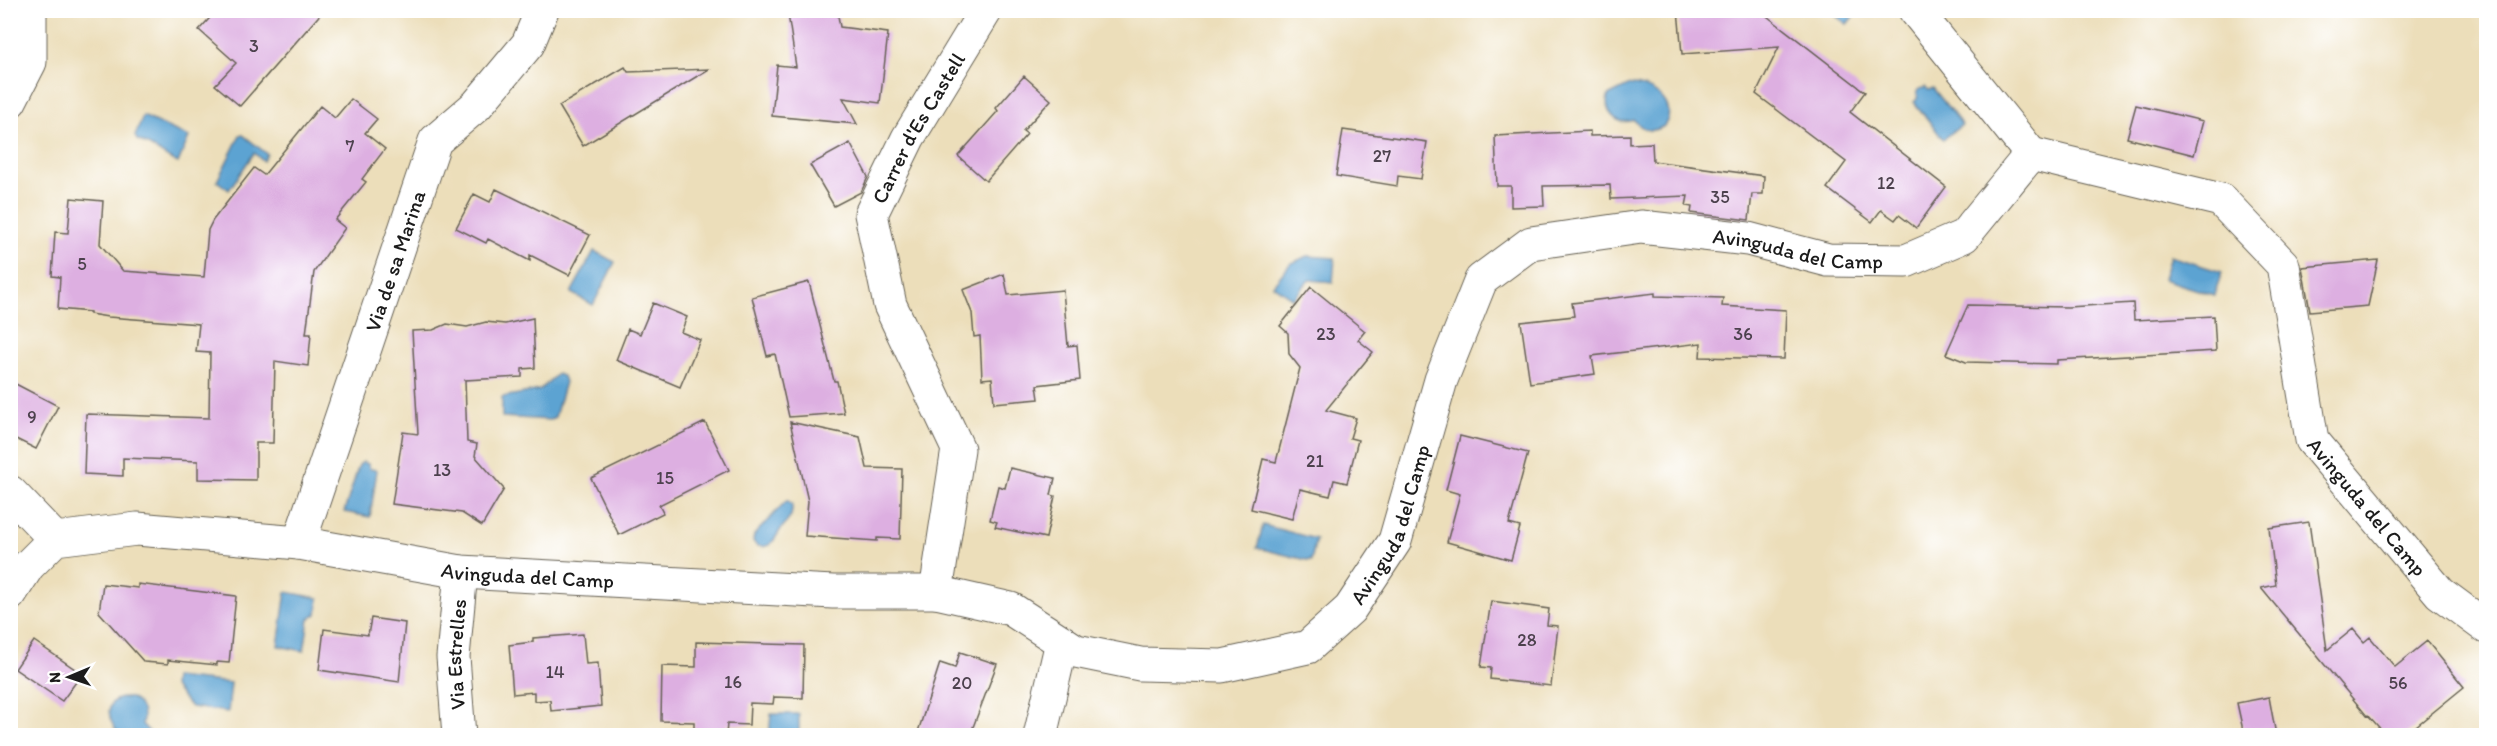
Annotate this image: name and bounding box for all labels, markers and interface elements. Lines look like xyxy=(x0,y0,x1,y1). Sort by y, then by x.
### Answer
house number: 3 xyxy=(249,35,259,57)
street label: Carrer d'Es Castell xyxy=(866,48,970,207)
house number: 7 xyxy=(346,135,355,157)
house number: 27 xyxy=(1373,145,1391,167)
house number: 12 xyxy=(1877,172,1895,194)
house number: 35 xyxy=(1710,186,1730,208)
street label: Via de sa Marina xyxy=(359,187,430,335)
street label: Avinguda del Camp xyxy=(1712,223,1883,273)
house number: 5 xyxy=(77,253,87,275)
house number: 23 xyxy=(1316,323,1336,345)
house number: 36 xyxy=(1733,323,1753,345)
house number: 9 xyxy=(27,406,37,428)
street label: Avinguda del Camp xyxy=(2303,432,2433,581)
street label: Avinguda del Camp xyxy=(1344,442,1434,609)
house number: 21 xyxy=(1306,450,1324,472)
house number: 13 xyxy=(433,459,451,481)
house number: 15 xyxy=(656,467,674,489)
street label: Avinguda del Camp xyxy=(439,556,615,593)
street label: Via Estrelles xyxy=(440,598,471,711)
house number: 28 xyxy=(1517,629,1537,651)
north arrow xyxy=(39,647,99,707)
house number: 14 xyxy=(545,661,565,683)
house number: 16 xyxy=(724,671,742,693)
text: N xyxy=(45,672,64,683)
house number: 20 xyxy=(952,672,972,694)
house number: 56 xyxy=(2389,672,2407,694)

